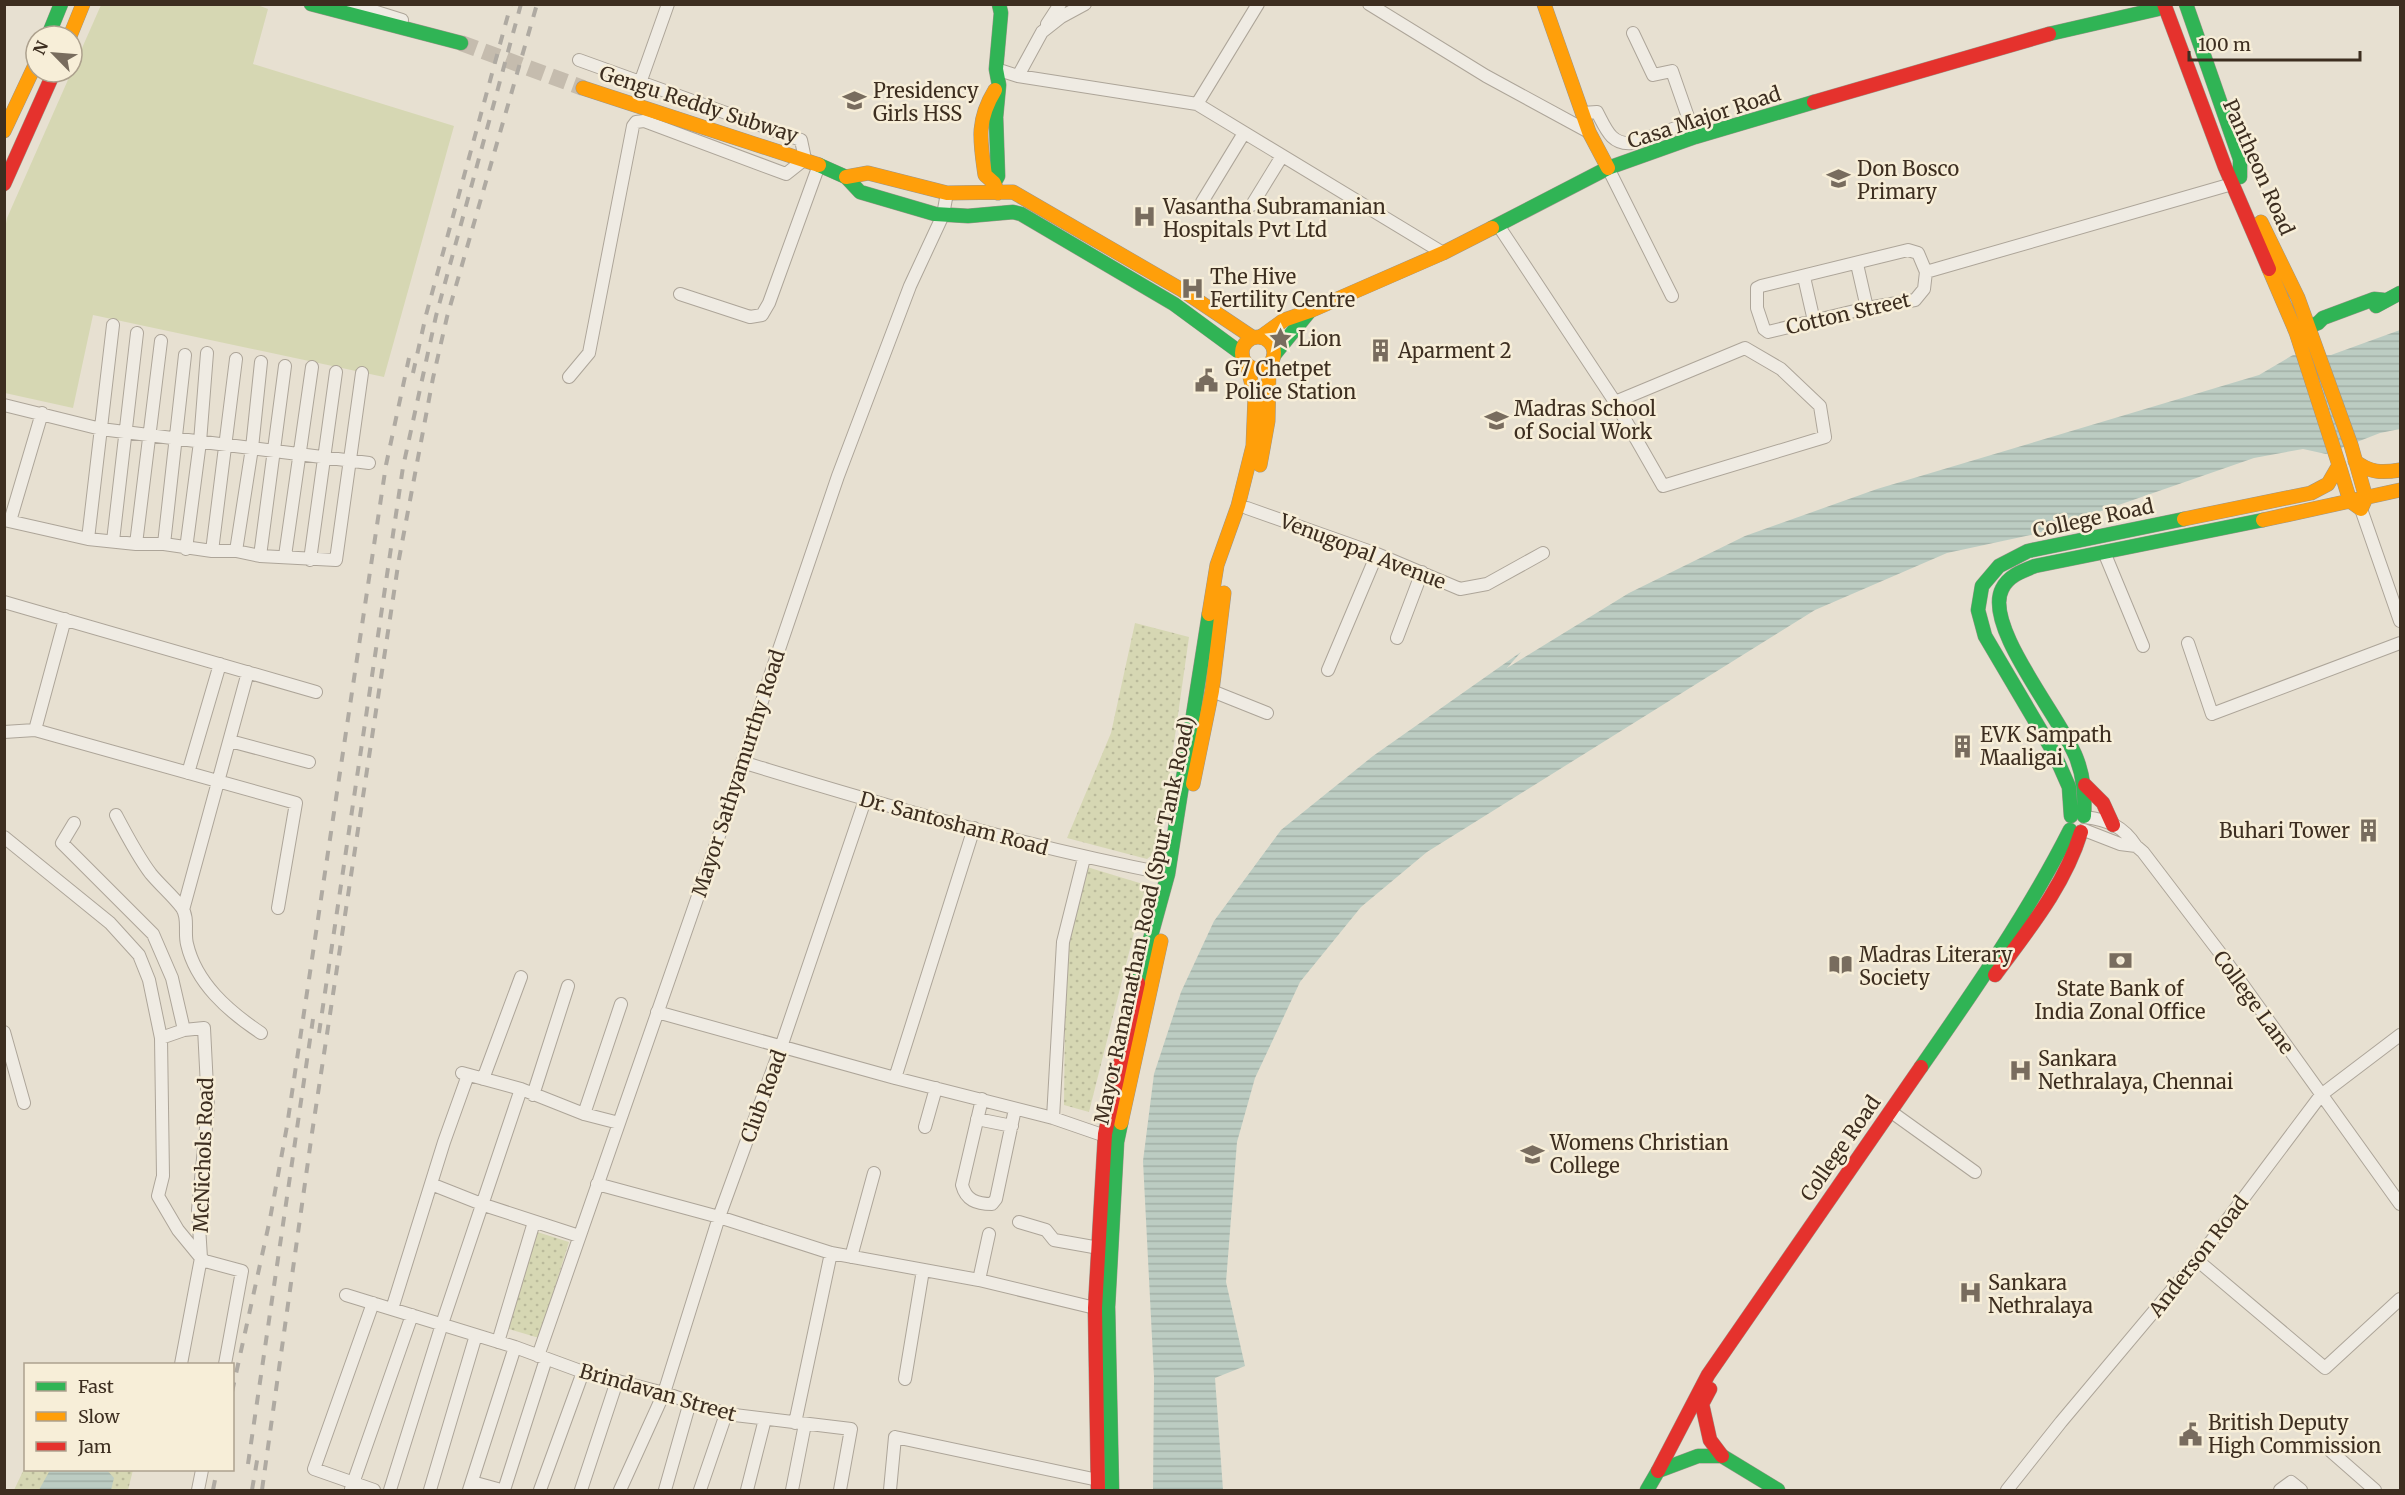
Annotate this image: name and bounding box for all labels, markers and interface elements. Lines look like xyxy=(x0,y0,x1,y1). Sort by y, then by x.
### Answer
north arrow xyxy=(24,24,84,84)
scale bar xyxy=(2189,24,2360,62)
text: 100 m xyxy=(2198,33,2251,56)
text: N xyxy=(29,37,52,58)
street label: Gengu Reddy Subway xyxy=(596,60,802,148)
place label: Presidency Girls HSS xyxy=(873,78,979,126)
street label: Casa Major Road xyxy=(1624,80,1784,154)
school or university icon: Presidency Girls HSS xyxy=(842,88,868,114)
street label: Pantheon Road xyxy=(2218,95,2300,239)
place label: Don Bosco Primary xyxy=(1857,156,1959,204)
school or university icon: Don Bosco Primary xyxy=(1826,166,1852,192)
place label: Vasantha Subramanian Hospitals Pvt Ltd xyxy=(1162,194,1386,242)
hospital icon: Vasantha Subramanian Hospitals Pvt Ltd xyxy=(1132,204,1158,230)
place label: The Hive Fertility Centre xyxy=(1210,264,1355,312)
hospital icon: The Hive Fertility Centre xyxy=(1179,275,1205,301)
street label: Cotton Street xyxy=(1783,287,1913,339)
place icon: Lion xyxy=(1267,325,1293,351)
place label: Lion xyxy=(1298,326,1342,351)
building icon: Aparment 2 xyxy=(1367,337,1393,363)
place label: Aparment 2 xyxy=(1397,338,1512,363)
place label: G7 Chetpet Police Station xyxy=(1225,356,1356,404)
public building icon: G7 Chetpet Police Station xyxy=(1194,367,1220,393)
place label: Madras School of Social Work xyxy=(1514,396,1656,444)
school or university icon: Madras School of Social Work xyxy=(1483,407,1509,433)
street label: College Road xyxy=(2030,493,2156,543)
street label: Venugopal Avenue xyxy=(1276,507,1450,594)
street label: Mayor Sathyamurthy Road xyxy=(686,646,790,900)
street label: Mayor Ramanathan Road (Spur Tank Road) xyxy=(1088,714,1200,1126)
place label: EVK Sampath Maaligai xyxy=(1980,722,2112,770)
building icon: EVK Sampath Maaligai xyxy=(1949,733,1975,759)
street label: Dr. Santosham Road xyxy=(857,786,1051,860)
building icon: Buhari Tower xyxy=(2355,817,2381,843)
place label: Buhari Tower xyxy=(2219,818,2350,843)
place label: Madras Literary Society xyxy=(1859,942,2013,990)
street label: College Lane xyxy=(2208,945,2300,1059)
bank icon: State Bank of India Zonal Office xyxy=(2107,947,2133,973)
library icon: Madras Literary Society xyxy=(1828,952,1854,978)
place label: State Bank of India Zonal Office xyxy=(2034,976,2206,1024)
street label: Club Road xyxy=(735,1046,791,1146)
place label: Sankara Nethralaya, Chennai xyxy=(2038,1046,2233,1094)
hospital icon: Sankara Nethralaya, Chennai xyxy=(2007,1057,2033,1083)
street label: McNichols Road xyxy=(188,1077,218,1233)
street label: College Road xyxy=(1795,1090,1885,1206)
place label: Womens Christian College xyxy=(1549,1130,1729,1178)
school or university icon: Womens Christian College xyxy=(1519,1141,1545,1167)
street label: Anderson Road xyxy=(2142,1190,2253,1322)
place label: Sankara Nethralaya xyxy=(1988,1270,2093,1318)
hospital icon: Sankara Nethralaya xyxy=(1957,1280,1983,1306)
street label: Brindavan Street xyxy=(577,1358,739,1426)
legend xyxy=(24,1363,234,1471)
text: Fast xyxy=(78,1375,114,1398)
text: Slow xyxy=(78,1405,121,1428)
place label: British Deputy High Commission xyxy=(2208,1410,2381,1458)
public building icon: British Deputy High Commission xyxy=(2177,1421,2203,1447)
text: Jam xyxy=(77,1435,112,1458)

